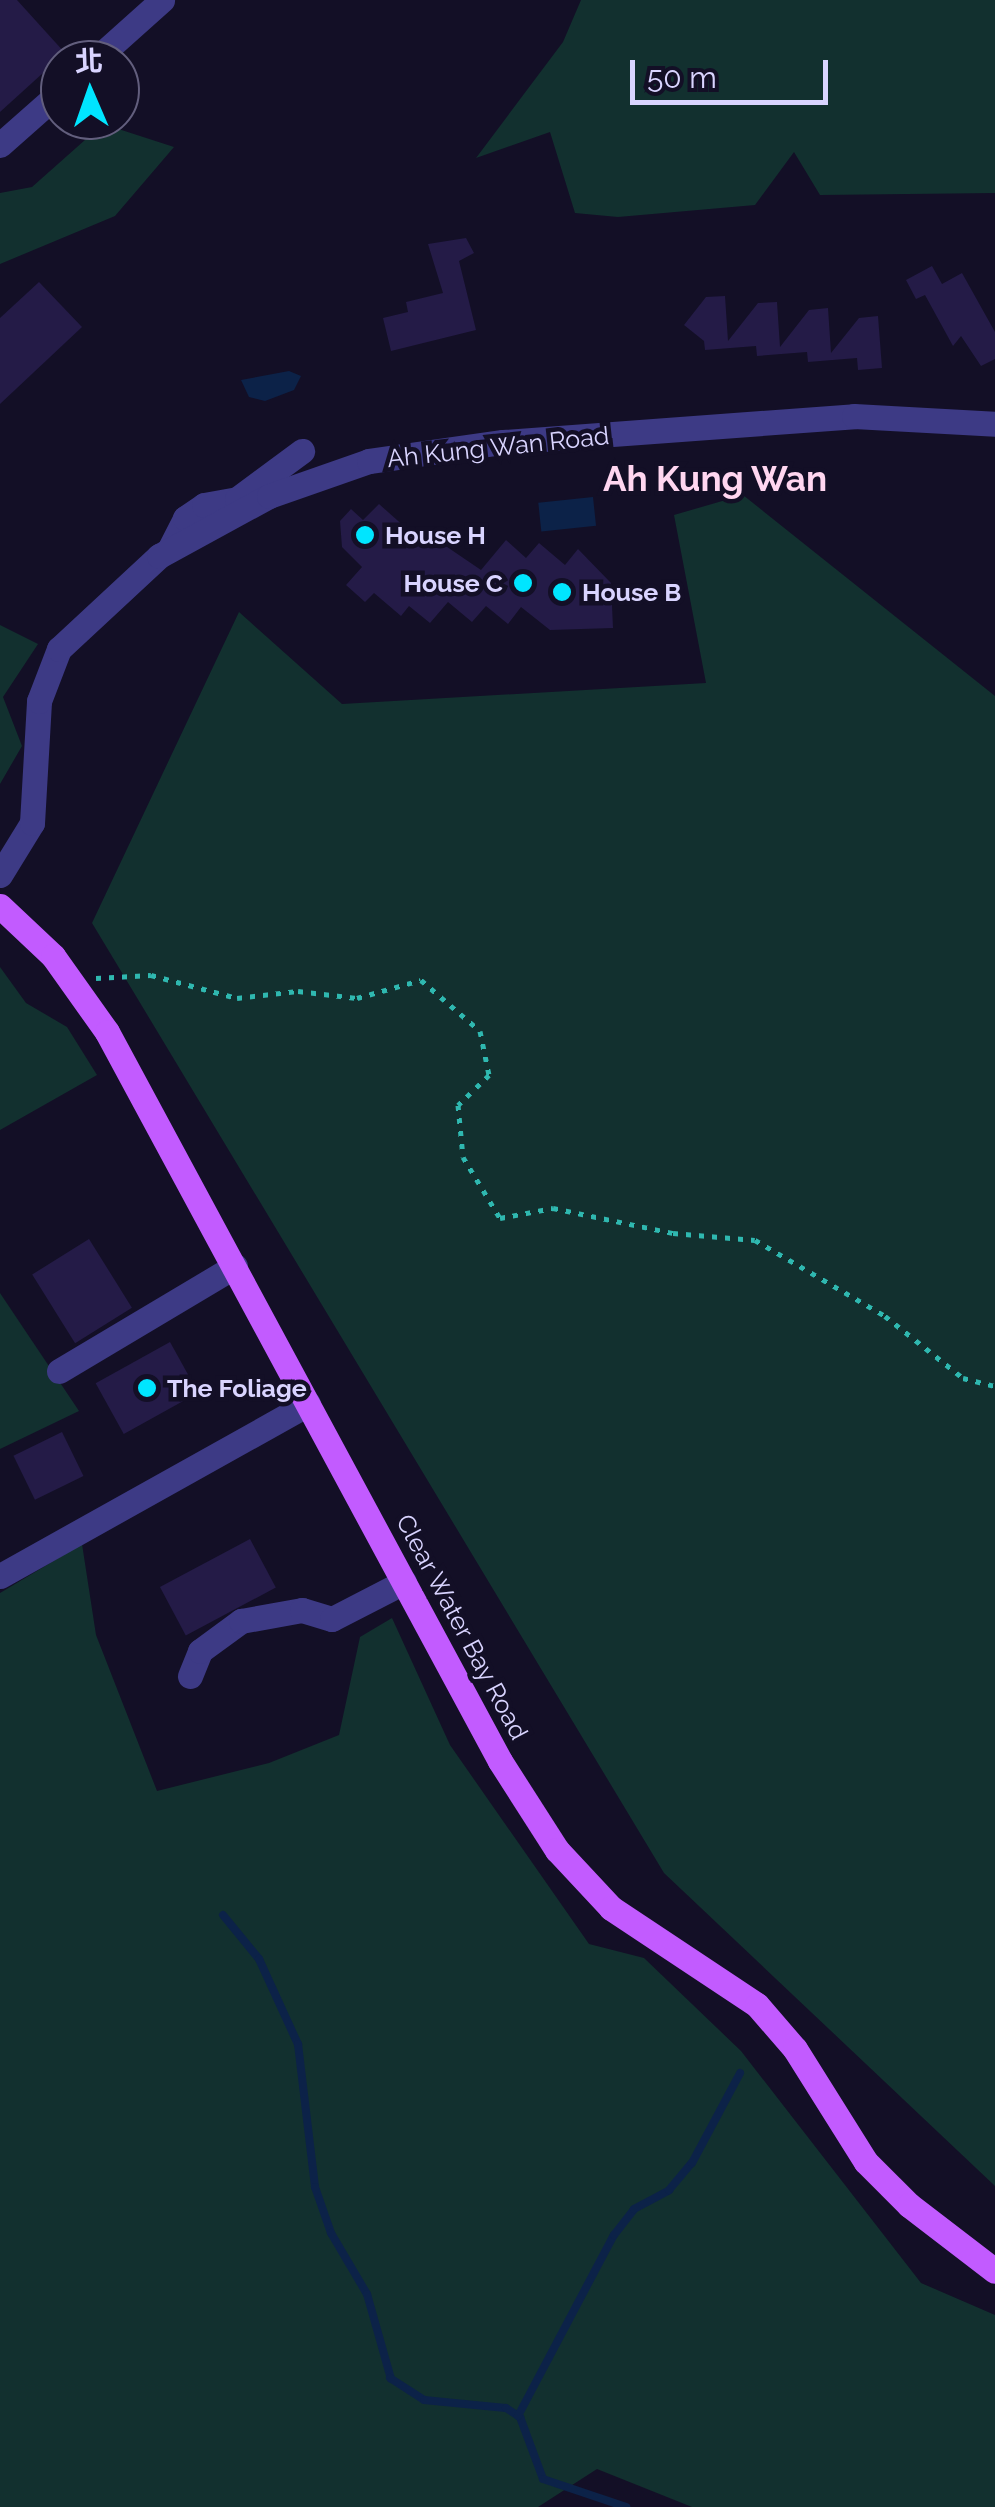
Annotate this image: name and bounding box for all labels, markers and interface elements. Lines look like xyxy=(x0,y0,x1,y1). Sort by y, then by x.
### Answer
north arrow xyxy=(40,40,140,140)
scale bar xyxy=(635,40,832,102)
text: 北 xyxy=(74,45,104,78)
text: 50 m xyxy=(647,60,717,95)
street label: Ah Kung Wan Road xyxy=(385,420,611,474)
district label: Ah Kung Wan xyxy=(602,458,828,500)
place label: House H xyxy=(385,520,486,550)
marker: House H xyxy=(354,524,376,546)
place label: House C xyxy=(404,568,503,598)
marker: House C xyxy=(512,572,534,594)
place label: House B xyxy=(582,577,681,607)
marker: House B xyxy=(551,581,573,603)
place label: The Foliage xyxy=(167,1373,307,1403)
marker: The Foliage xyxy=(136,1377,158,1399)
street label: Clear Water Bay Road xyxy=(389,1508,535,1746)

